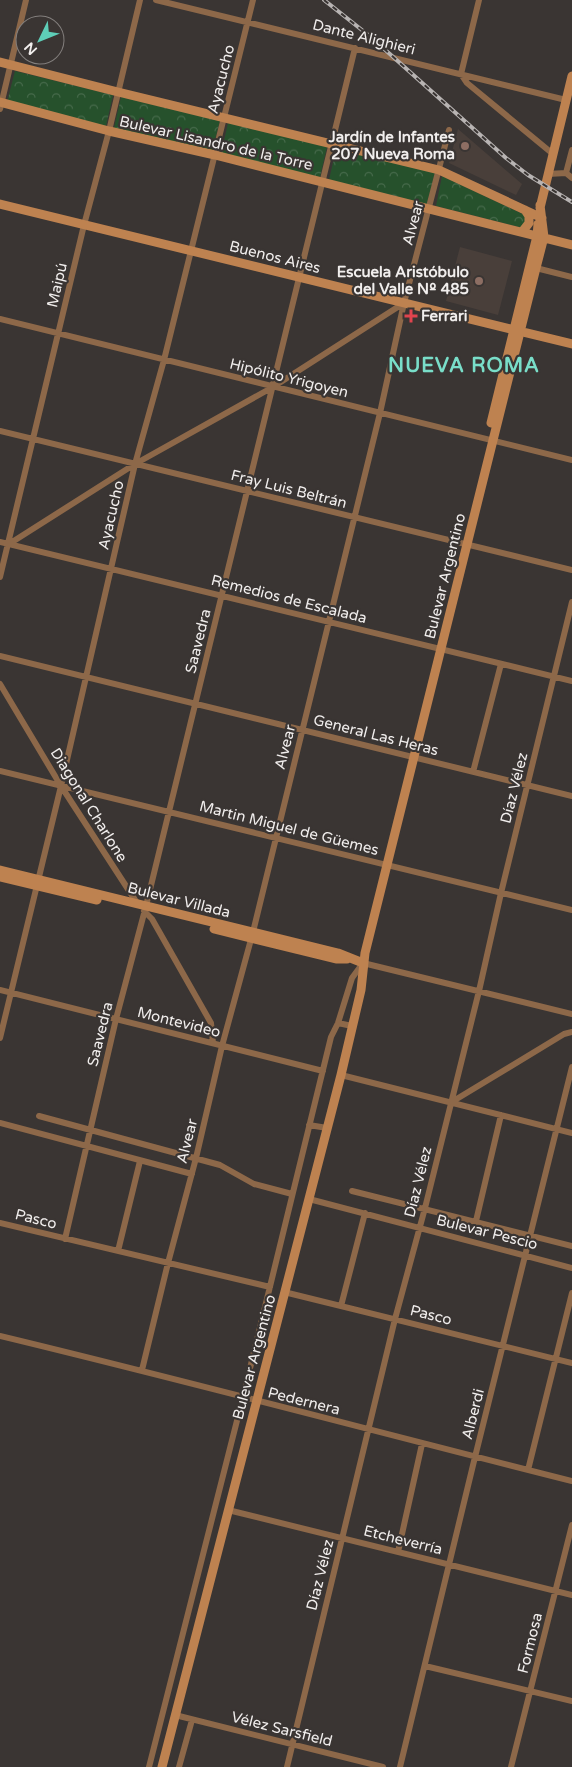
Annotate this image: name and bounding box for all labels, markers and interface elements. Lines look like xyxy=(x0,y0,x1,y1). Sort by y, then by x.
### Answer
north arrow xyxy=(15,15,65,65)
street label: Dante Alighieri xyxy=(311,16,417,58)
text: N xyxy=(21,39,41,58)
street label: Ayacucho xyxy=(204,43,238,115)
street label: Bulevar Lisandro de la Torre xyxy=(118,112,314,174)
place label: Jardín de Infantes 207 Nueva Roma xyxy=(328,128,455,163)
marker: Jardín de Infantes 207 Nueva Roma xyxy=(459,140,471,152)
street label: Alvear xyxy=(398,199,428,247)
street label: Buenos Aires xyxy=(228,237,322,277)
street label: Maipú xyxy=(43,261,71,309)
place label: Escuela Aristóbulo del Valle Nº 485 xyxy=(337,263,469,298)
marker: Escuela Aristóbulo del Valle Nº 485 xyxy=(473,275,485,287)
place label: Ferrari xyxy=(421,307,467,325)
marker: Ferrari xyxy=(405,310,417,322)
district label: NUEVA ROMA xyxy=(388,354,540,378)
street label: Hipólito Yrigoyen xyxy=(228,355,350,401)
street label: Fray Luis Beltrán xyxy=(229,466,349,512)
street label: Ayacucho xyxy=(94,479,128,551)
street label: Bulevar Argentino xyxy=(421,511,469,641)
street label: Remedios de Escalada xyxy=(209,571,369,627)
street label: Saavedra xyxy=(181,607,215,675)
street label: General Las Heras xyxy=(312,711,440,759)
street label: Alvear xyxy=(271,723,299,771)
street label: Diagonal Charlone xyxy=(47,745,131,865)
street label: Díaz Vélez xyxy=(497,751,531,825)
street label: Martin Miguel de Güemes xyxy=(197,797,381,859)
street label: Bulevar Villada xyxy=(126,879,232,921)
street label: Saavedra xyxy=(83,1000,117,1068)
street label: Montevideo xyxy=(136,1003,222,1041)
street label: Alvear xyxy=(173,1117,201,1165)
street label: Díaz Vélez xyxy=(401,1145,435,1219)
street label: Pasco xyxy=(13,1205,59,1233)
street label: Bulevar Pescio xyxy=(434,1211,540,1253)
street label: Bulevar Argentino xyxy=(229,1292,279,1422)
street label: Pasco xyxy=(408,1301,454,1329)
street label: Pedernera xyxy=(266,1383,342,1419)
street label: Alberdi xyxy=(458,1387,488,1441)
street label: Etcheverría xyxy=(362,1522,444,1558)
street label: Díaz Vélez xyxy=(303,1538,337,1612)
street label: Formosa xyxy=(514,1611,546,1675)
street label: Vélez Sarsfield xyxy=(230,1708,334,1750)

